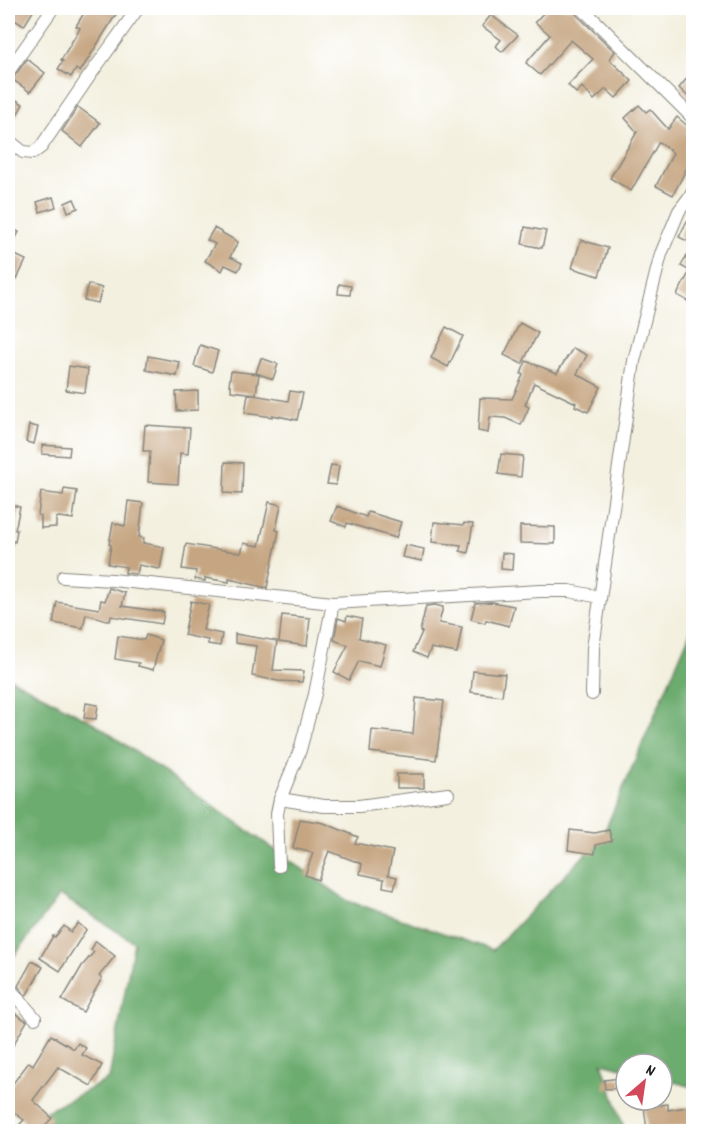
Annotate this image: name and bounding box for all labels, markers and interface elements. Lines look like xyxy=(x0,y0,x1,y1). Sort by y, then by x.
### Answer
north arrow xyxy=(614,1052,674,1112)
text: N xyxy=(641,1059,659,1083)

